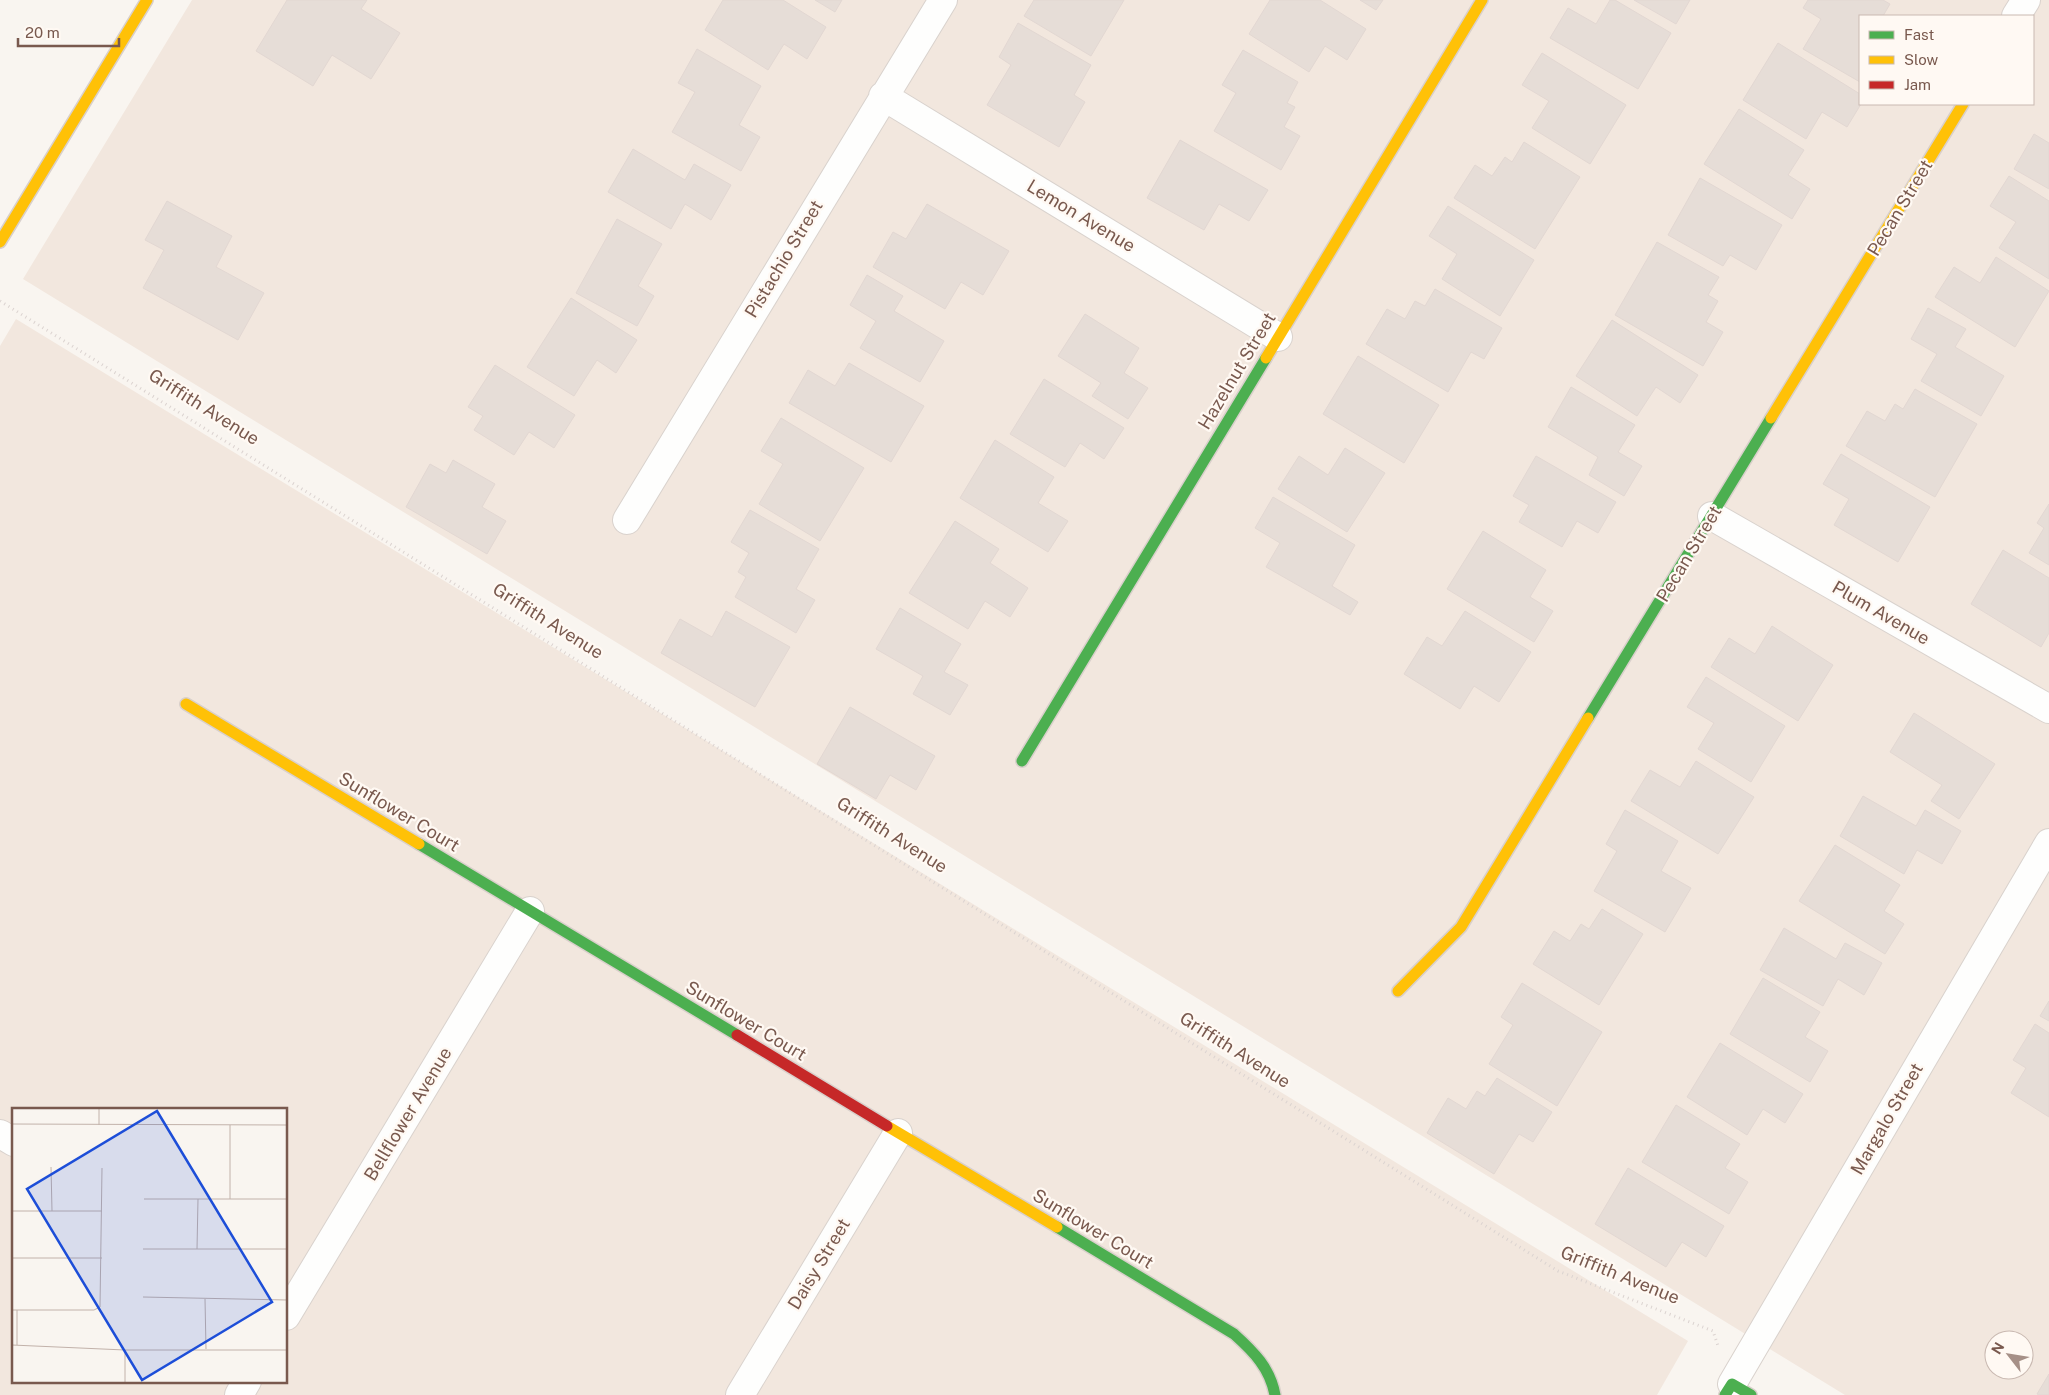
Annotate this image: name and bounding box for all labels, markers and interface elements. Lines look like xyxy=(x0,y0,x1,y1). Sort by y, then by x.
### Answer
scale bar xyxy=(18,15,119,47)
legend xyxy=(1859,15,2034,105)
text: 20 m xyxy=(25,24,60,41)
text: Fast xyxy=(1904,26,1934,43)
text: Slow xyxy=(1904,51,1939,68)
text: Jam xyxy=(1904,76,1931,93)
street label: Pecan Street xyxy=(1863,156,1937,260)
street label: Lemon Avenue xyxy=(1023,175,1139,256)
street label: Pistachio Street xyxy=(740,196,827,321)
street label: Hazelnut Street xyxy=(1193,309,1280,433)
street label: Griffith Avenue xyxy=(145,364,263,449)
street label: Pecan Street xyxy=(1652,502,1726,606)
street label: Plum Avenue xyxy=(1829,576,1934,649)
street label: Griffith Avenue xyxy=(489,578,607,663)
street label: Sunflower Court xyxy=(335,767,463,856)
street label: Griffith Avenue xyxy=(833,792,951,877)
street label: Sunflower Court xyxy=(682,976,810,1065)
street label: Griffith Avenue xyxy=(1176,1007,1294,1092)
street label: Bellflower Avenue xyxy=(359,1043,456,1184)
street label: Margalo Street xyxy=(1846,1059,1927,1178)
inset map xyxy=(12,1108,288,1382)
street label: Sunflower Court xyxy=(1029,1184,1157,1273)
street label: Daisy Street xyxy=(783,1214,854,1313)
street label: Griffith Avenue xyxy=(1558,1241,1683,1308)
north arrow xyxy=(1984,1330,2034,1380)
text: N xyxy=(1988,1339,2008,1357)

